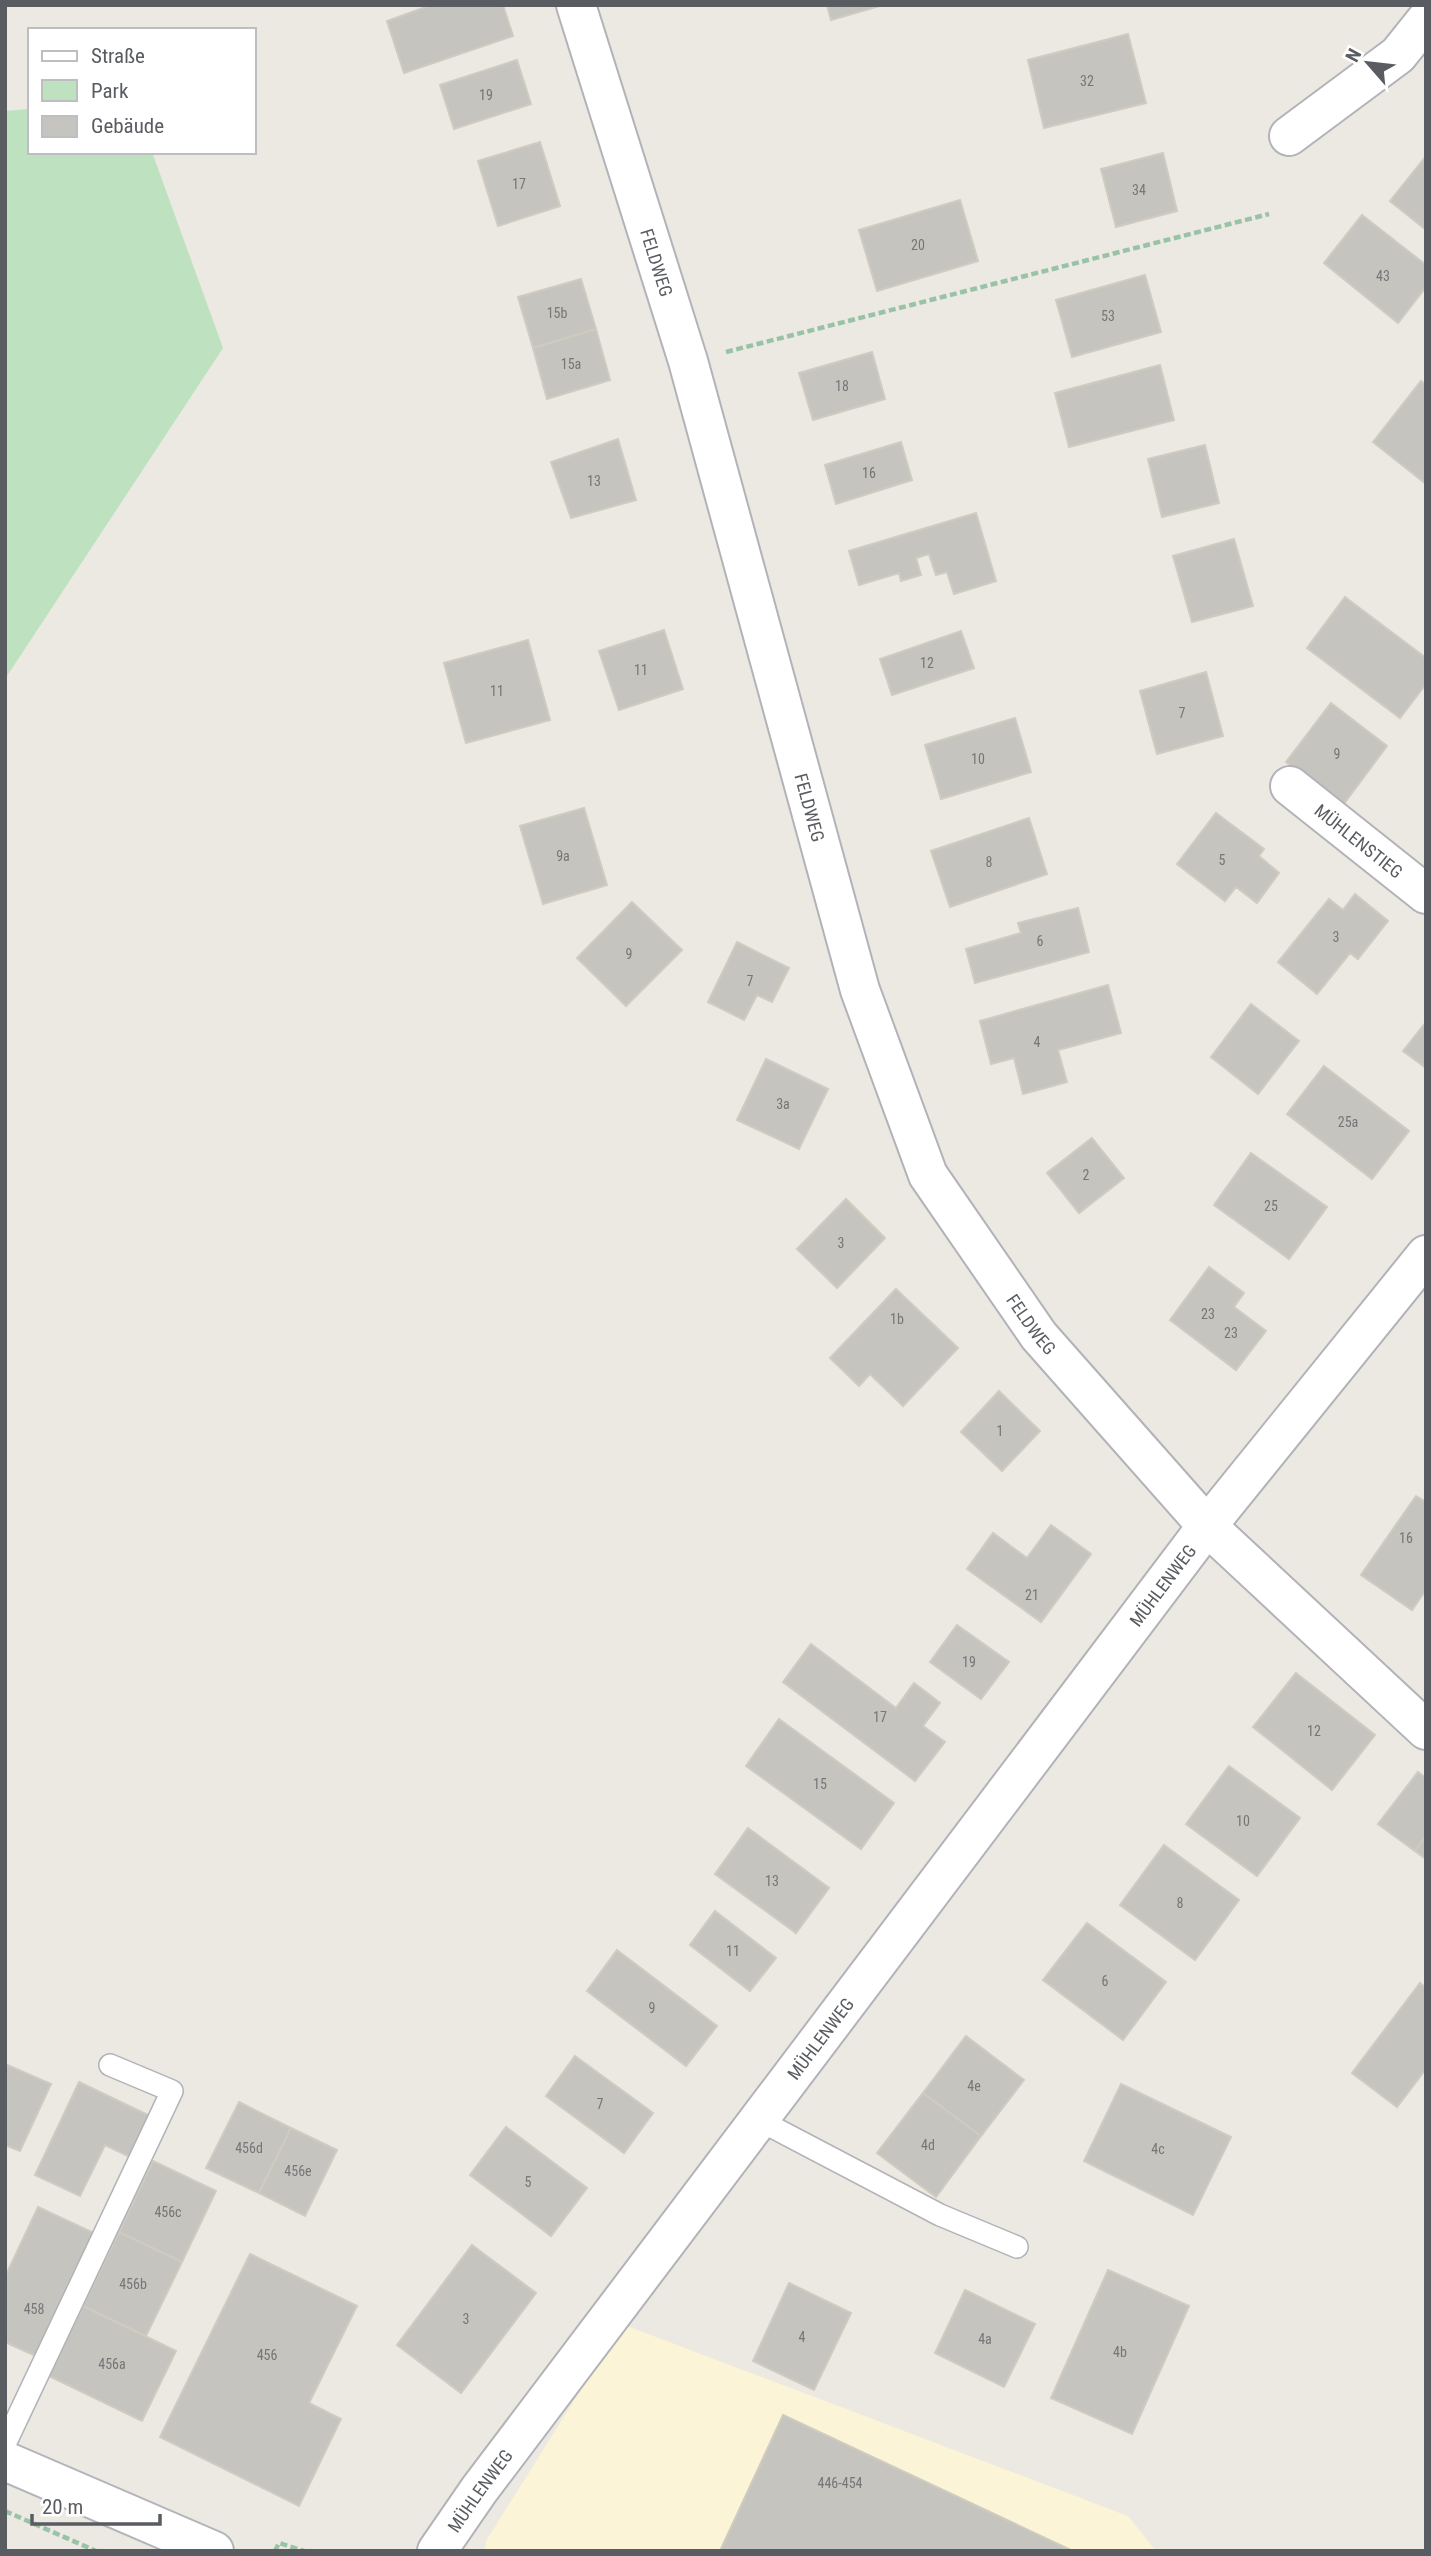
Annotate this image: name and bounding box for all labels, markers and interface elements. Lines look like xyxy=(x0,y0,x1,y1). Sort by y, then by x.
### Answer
legend xyxy=(28,28,256,154)
north arrow xyxy=(1333,28,1403,98)
text: Straße xyxy=(91,44,145,68)
text: N xyxy=(1341,45,1366,66)
house number: 32 xyxy=(1080,73,1094,89)
text: Park xyxy=(91,79,129,103)
house number: 19 xyxy=(479,87,493,103)
text: Gebäude xyxy=(91,114,164,138)
house number: 17 xyxy=(512,176,526,192)
house number: 34 xyxy=(1132,182,1146,198)
street label: FELDWEG xyxy=(637,226,678,299)
house number: 20 xyxy=(911,237,925,253)
house number: 43 xyxy=(1376,268,1390,284)
house number: 15b xyxy=(547,305,567,321)
house number: 53 xyxy=(1101,308,1115,324)
house number: 15a xyxy=(561,356,581,372)
house number: 18 xyxy=(835,378,849,394)
house number: 16 xyxy=(862,465,876,481)
house number: 13 xyxy=(587,473,601,489)
house number: 12 xyxy=(920,655,934,671)
house number: 11 xyxy=(634,662,648,678)
house number: 11 xyxy=(490,683,504,699)
house number: 7 xyxy=(1179,705,1186,721)
house number: 9 xyxy=(1334,746,1340,762)
house number: 10 xyxy=(971,751,985,767)
street label: FELDWEG xyxy=(791,771,829,844)
street label: MÜHLENSTIEG xyxy=(1311,799,1407,882)
house number: 9a xyxy=(556,848,570,864)
house number: 5 xyxy=(1219,852,1226,868)
house number: 8 xyxy=(986,854,993,870)
house number: 3 xyxy=(1333,929,1339,945)
house number: 6 xyxy=(1037,933,1044,949)
house number: 9 xyxy=(626,946,632,962)
house number: 7 xyxy=(747,973,754,989)
house number: 4 xyxy=(1034,1034,1041,1050)
house number: 3a xyxy=(776,1096,790,1112)
house number: 25a xyxy=(1338,1114,1358,1130)
house number: 2 xyxy=(1083,1167,1090,1183)
house number: 25 xyxy=(1264,1198,1278,1214)
house number: 3 xyxy=(838,1235,844,1251)
street label: FELDWEG xyxy=(1003,1290,1061,1359)
house number: 23 xyxy=(1201,1306,1215,1322)
house number: 1b xyxy=(890,1311,904,1327)
house number: 23 xyxy=(1224,1325,1238,1341)
house number: 1 xyxy=(997,1423,1003,1439)
house number: 16 xyxy=(1399,1530,1413,1546)
street label: MÜHLENWEG xyxy=(1125,1540,1200,1630)
house number: 21 xyxy=(1025,1587,1039,1603)
house number: 19 xyxy=(962,1654,976,1670)
house number: 17 xyxy=(873,1709,887,1725)
house number: 12 xyxy=(1307,1723,1321,1739)
house number: 15 xyxy=(813,1776,827,1792)
house number: 10 xyxy=(1236,1813,1250,1829)
house number: 13 xyxy=(765,1873,779,1889)
house number: 8 xyxy=(1177,1895,1184,1911)
house number: 11 xyxy=(726,1943,740,1959)
house number: 6 xyxy=(1102,1973,1109,1989)
street label: MÜHLENWEG xyxy=(782,1993,858,2083)
house number: 9 xyxy=(649,2000,655,2016)
house number: 4e xyxy=(967,2078,981,2094)
house number: 7 xyxy=(597,2096,604,2112)
house number: 4d xyxy=(921,2137,935,2153)
house number: 456d xyxy=(235,2140,263,2156)
house number: 4c xyxy=(1151,2141,1165,2157)
house number: 456e xyxy=(284,2163,312,2179)
house number: 5 xyxy=(525,2174,532,2190)
house number: 456c xyxy=(154,2204,182,2220)
house number: 456b xyxy=(119,2276,147,2292)
house number: 458 xyxy=(24,2301,44,2317)
house number: 3 xyxy=(463,2311,469,2327)
house number: 4 xyxy=(799,2329,806,2345)
house number: 4a xyxy=(978,2331,992,2347)
house number: 4b xyxy=(1113,2344,1127,2360)
house number: 456 xyxy=(257,2347,277,2363)
house number: 456a xyxy=(98,2356,126,2372)
street label: MÜHLENWEG xyxy=(443,2445,517,2536)
house number: 446-454 xyxy=(818,2475,863,2491)
scale bar xyxy=(32,2482,159,2526)
text: 20 m xyxy=(42,2495,83,2519)

